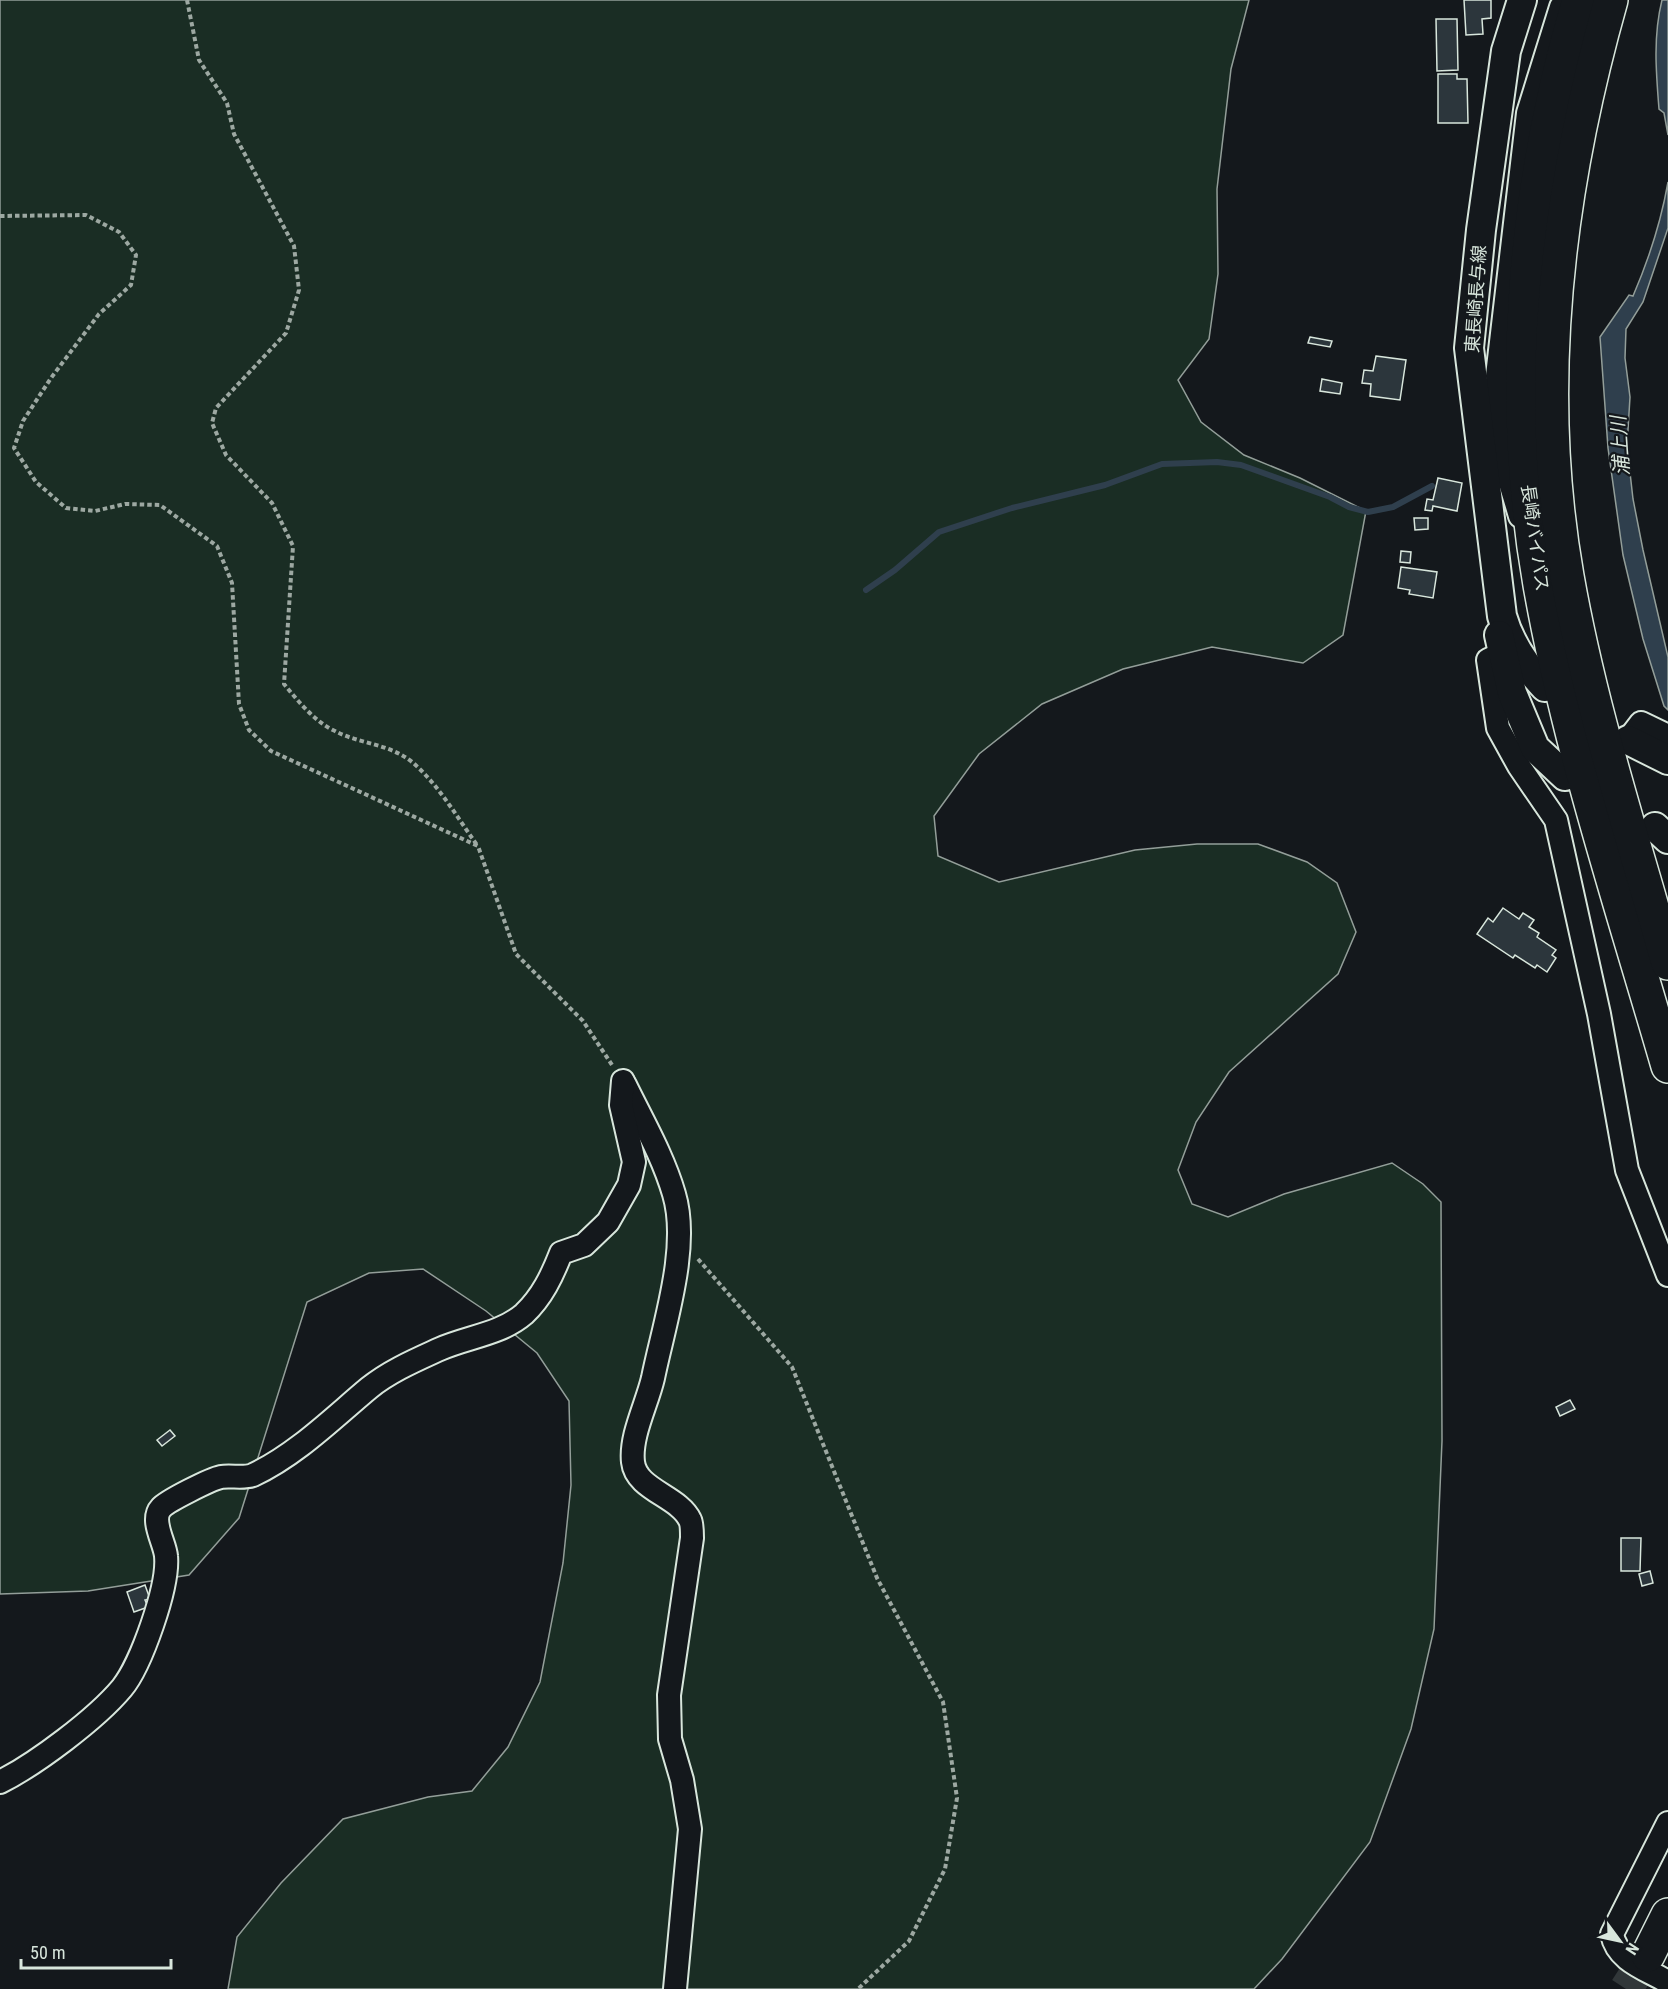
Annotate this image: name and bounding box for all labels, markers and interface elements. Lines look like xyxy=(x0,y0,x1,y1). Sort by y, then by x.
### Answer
street label: 東長崎長与線 xyxy=(1461,244,1490,354)
water label: 浦上川 xyxy=(1606,413,1634,477)
street label: 長崎バイパス xyxy=(1518,483,1553,593)
north arrow xyxy=(1590,1911,1650,1971)
scale bar xyxy=(21,1932,171,1970)
text: N xyxy=(1622,1940,1643,1958)
text: 50 m xyxy=(30,1942,65,1963)

